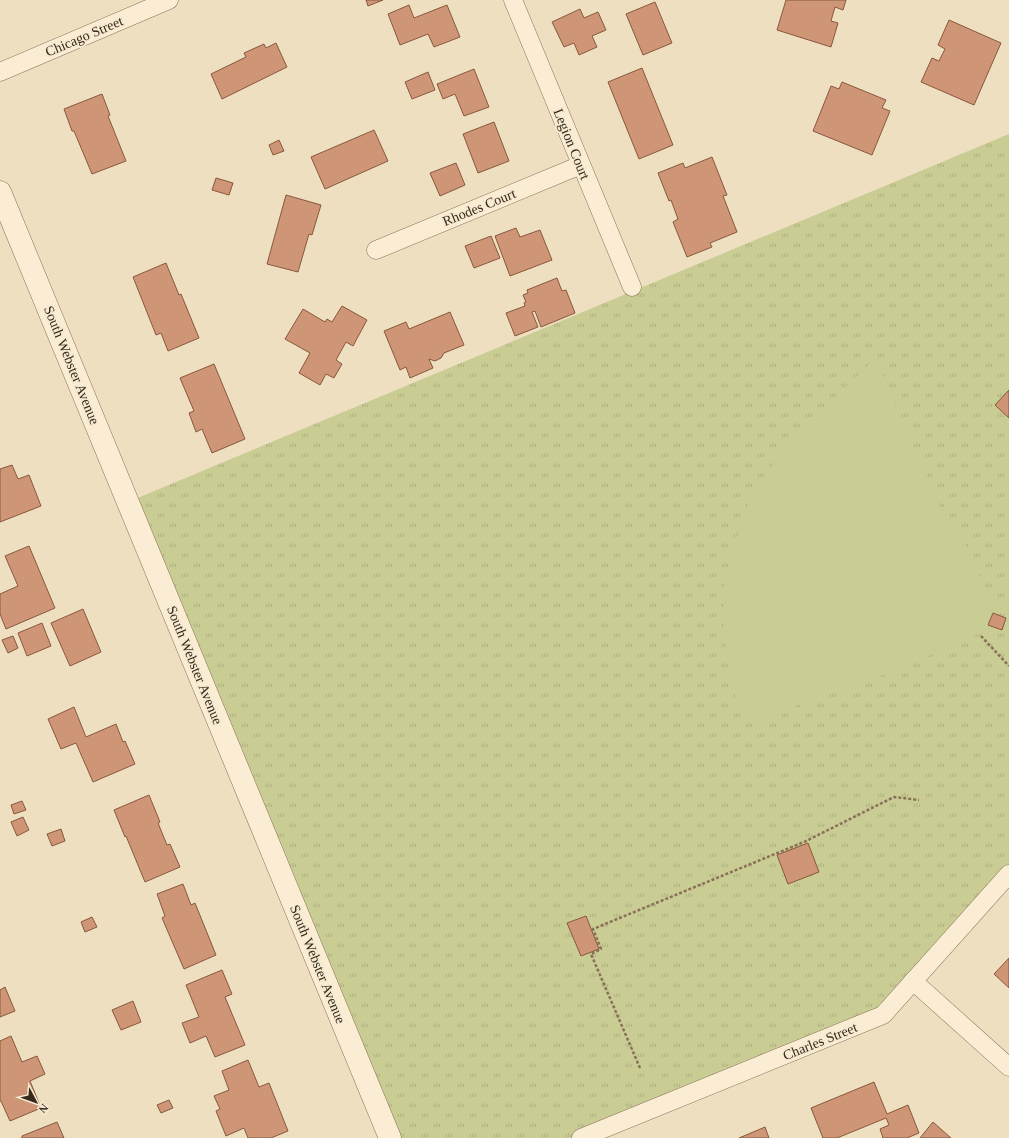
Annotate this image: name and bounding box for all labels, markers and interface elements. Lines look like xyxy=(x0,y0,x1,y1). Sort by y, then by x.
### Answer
street label: Chicago Street xyxy=(43,13,125,60)
street label: Legion Court xyxy=(551,107,593,182)
street label: Rhodes Court xyxy=(441,186,518,229)
street label: South Webster Avenue xyxy=(41,304,102,427)
street label: South Webster Avenue xyxy=(164,604,225,727)
street label: South Webster Avenue xyxy=(287,903,348,1026)
street label: Charles Street xyxy=(781,1020,860,1063)
north arrow xyxy=(16,1082,56,1122)
text: N xyxy=(36,1102,51,1116)

